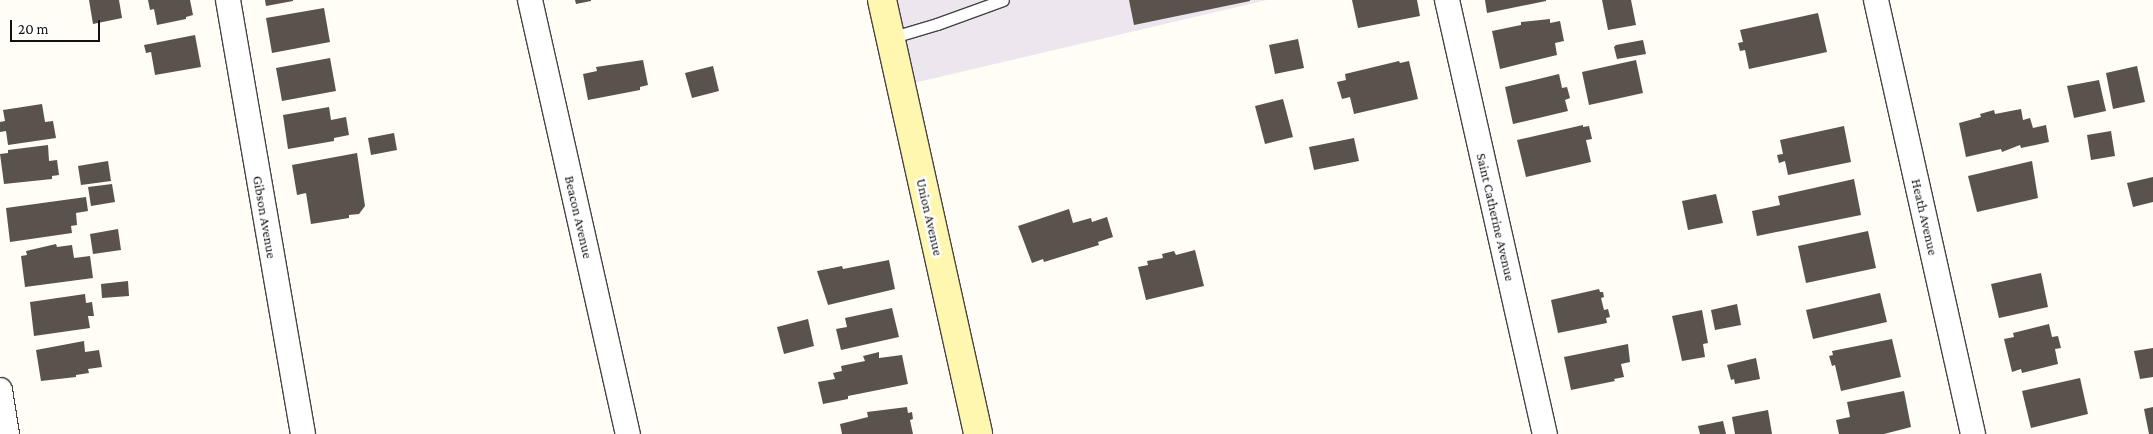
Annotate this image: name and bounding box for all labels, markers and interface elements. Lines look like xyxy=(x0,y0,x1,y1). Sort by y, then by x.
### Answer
scale bar xyxy=(12,10,102,42)
text: 20 m xyxy=(18,21,49,37)
street label: Saint Catherine Avenue xyxy=(1473,151,1519,283)
street label: Gibson Avenue xyxy=(249,174,281,260)
street label: Beacon Avenue xyxy=(561,174,597,260)
street label: Union Avenue xyxy=(913,177,947,257)
street label: Heath Avenue xyxy=(1908,177,1942,257)

